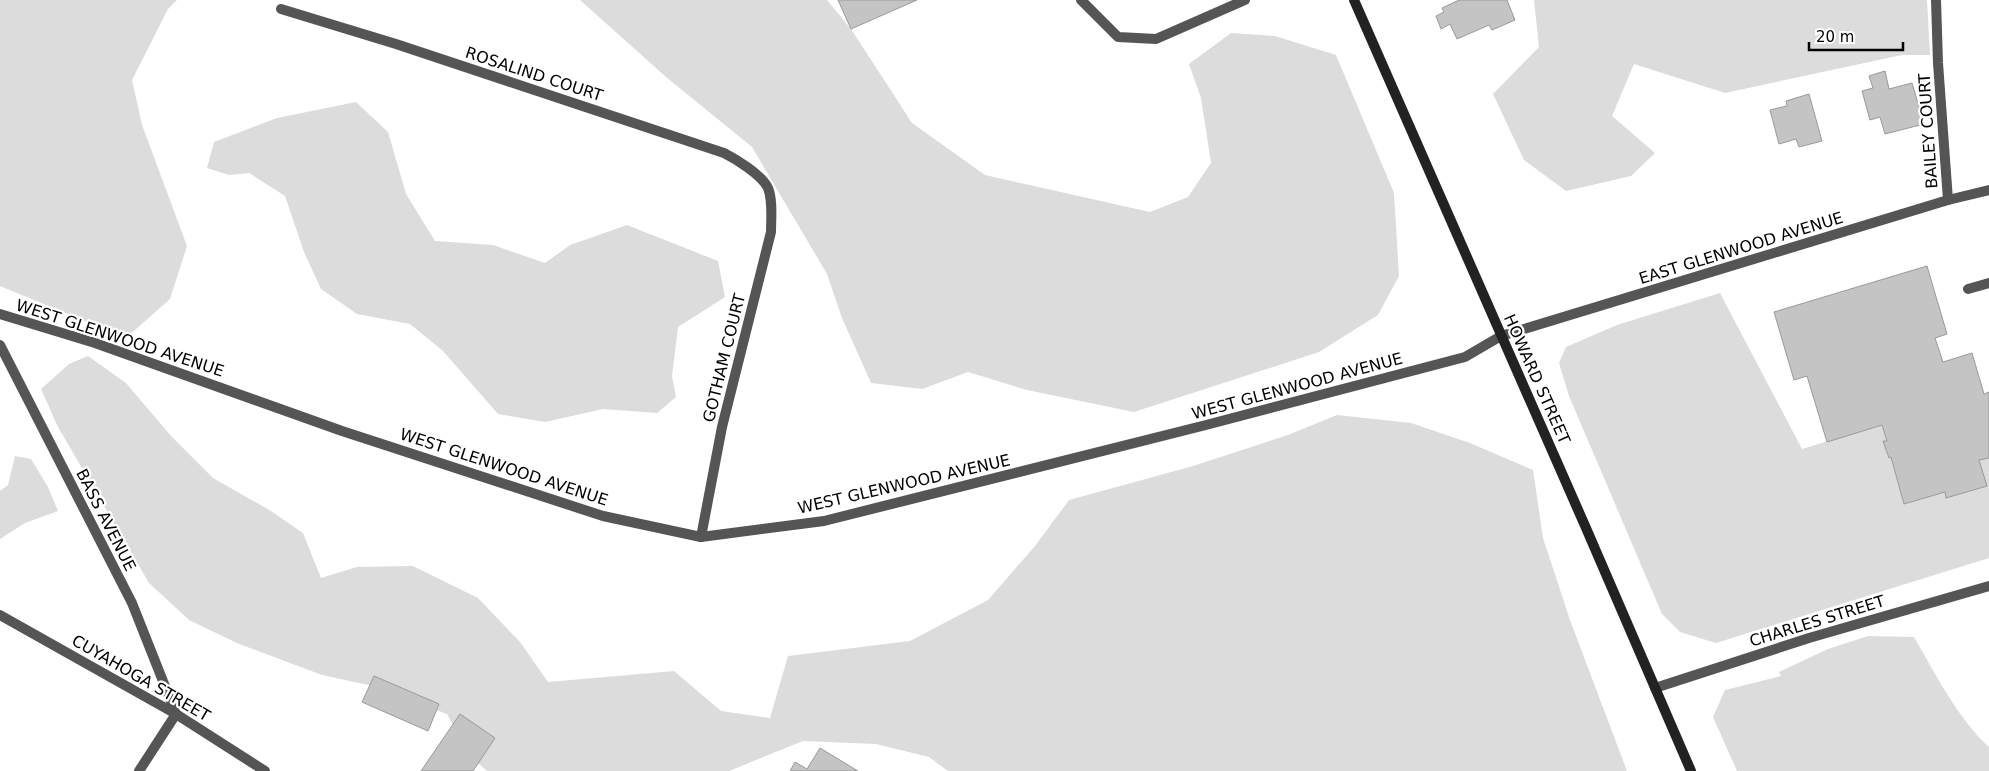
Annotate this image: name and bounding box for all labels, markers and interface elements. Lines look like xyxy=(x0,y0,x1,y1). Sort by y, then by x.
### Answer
scale bar xyxy=(1809,20,1903,52)
text: 20 m xyxy=(1816,28,1854,46)
street label: ROSALIND COURT xyxy=(463,43,605,105)
street label: BAILEY COURT xyxy=(1914,72,1942,189)
street label: EAST GLENWOOD AVENUE xyxy=(1637,208,1845,288)
street label: GOTHAM COURT xyxy=(699,292,749,424)
street label: WEST GLENWOOD AVENUE xyxy=(14,295,226,381)
street label: HOWARD STREET xyxy=(1500,311,1574,447)
street label: WEST GLENWOOD AVENUE xyxy=(1189,349,1405,423)
street label: WEST GLENWOOD AVENUE xyxy=(398,424,610,510)
street label: WEST GLENWOOD AVENUE xyxy=(796,450,1012,518)
street label: BASS AVENUE xyxy=(72,466,140,574)
street label: CHARLES STREET xyxy=(1747,591,1887,651)
street label: CUYAHOGA STREET xyxy=(69,631,214,725)

